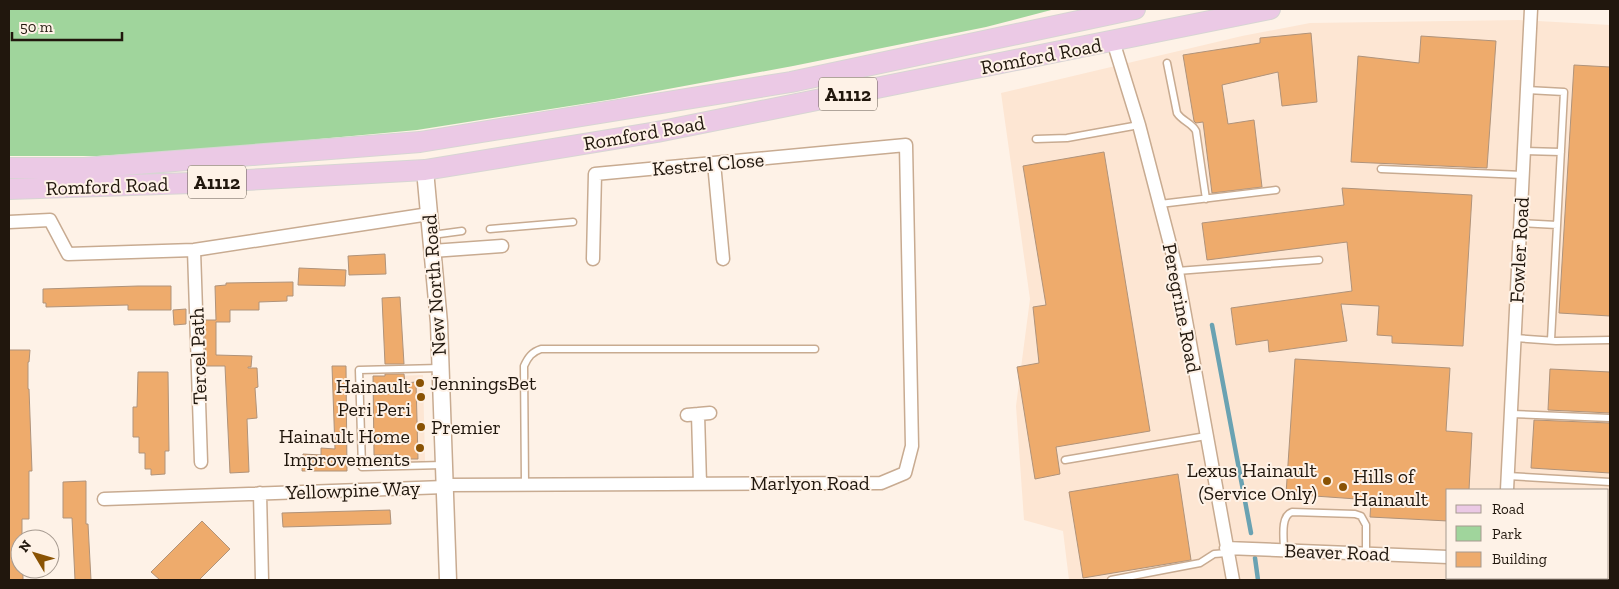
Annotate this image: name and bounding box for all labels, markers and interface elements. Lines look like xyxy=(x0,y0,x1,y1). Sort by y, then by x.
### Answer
scale bar xyxy=(12,10,122,42)
text: 50 m xyxy=(20,18,53,36)
street label: Romford Road xyxy=(978,32,1104,80)
road number: A1112 xyxy=(819,78,877,110)
street label: Romford Road xyxy=(581,110,707,156)
street label: Kestrel Close xyxy=(651,147,765,181)
road number: A1112 xyxy=(188,166,246,198)
street label: Romford Road xyxy=(45,172,169,200)
street label: Fowler Road xyxy=(1504,196,1534,304)
street label: New North Road xyxy=(417,213,451,357)
street label: Peregrine Road xyxy=(1158,241,1206,375)
street label: Tercel Path xyxy=(184,306,212,405)
place label: JenningsBet xyxy=(430,371,537,395)
place label: Hainault Peri Peri xyxy=(336,374,412,421)
marker: JenningsBet xyxy=(414,377,426,389)
marker: Hainault Peri Peri xyxy=(415,391,427,403)
place label: Premier xyxy=(431,415,501,439)
marker: Premier xyxy=(415,421,427,433)
place label: Hainault Home Improvements xyxy=(279,424,410,471)
marker: Hainault Home Improvements xyxy=(414,442,426,454)
place label: Lexus Hainault (Service Only) xyxy=(1187,458,1318,505)
place label: Hills of Hainault xyxy=(1353,464,1429,511)
street label: Marlyon Road xyxy=(750,471,870,495)
marker: Lexus Hainault (Service Only) xyxy=(1321,475,1333,487)
street label: Yellowpine Way xyxy=(284,476,422,504)
marker: Hills of Hainault xyxy=(1337,481,1349,493)
legend xyxy=(1446,489,1609,579)
text: Road xyxy=(1492,500,1525,518)
text: Park xyxy=(1492,525,1522,543)
north arrow xyxy=(10,529,60,579)
text: N xyxy=(15,537,35,556)
street label: Beaver Road xyxy=(1284,538,1390,566)
text: Building xyxy=(1492,550,1547,568)

